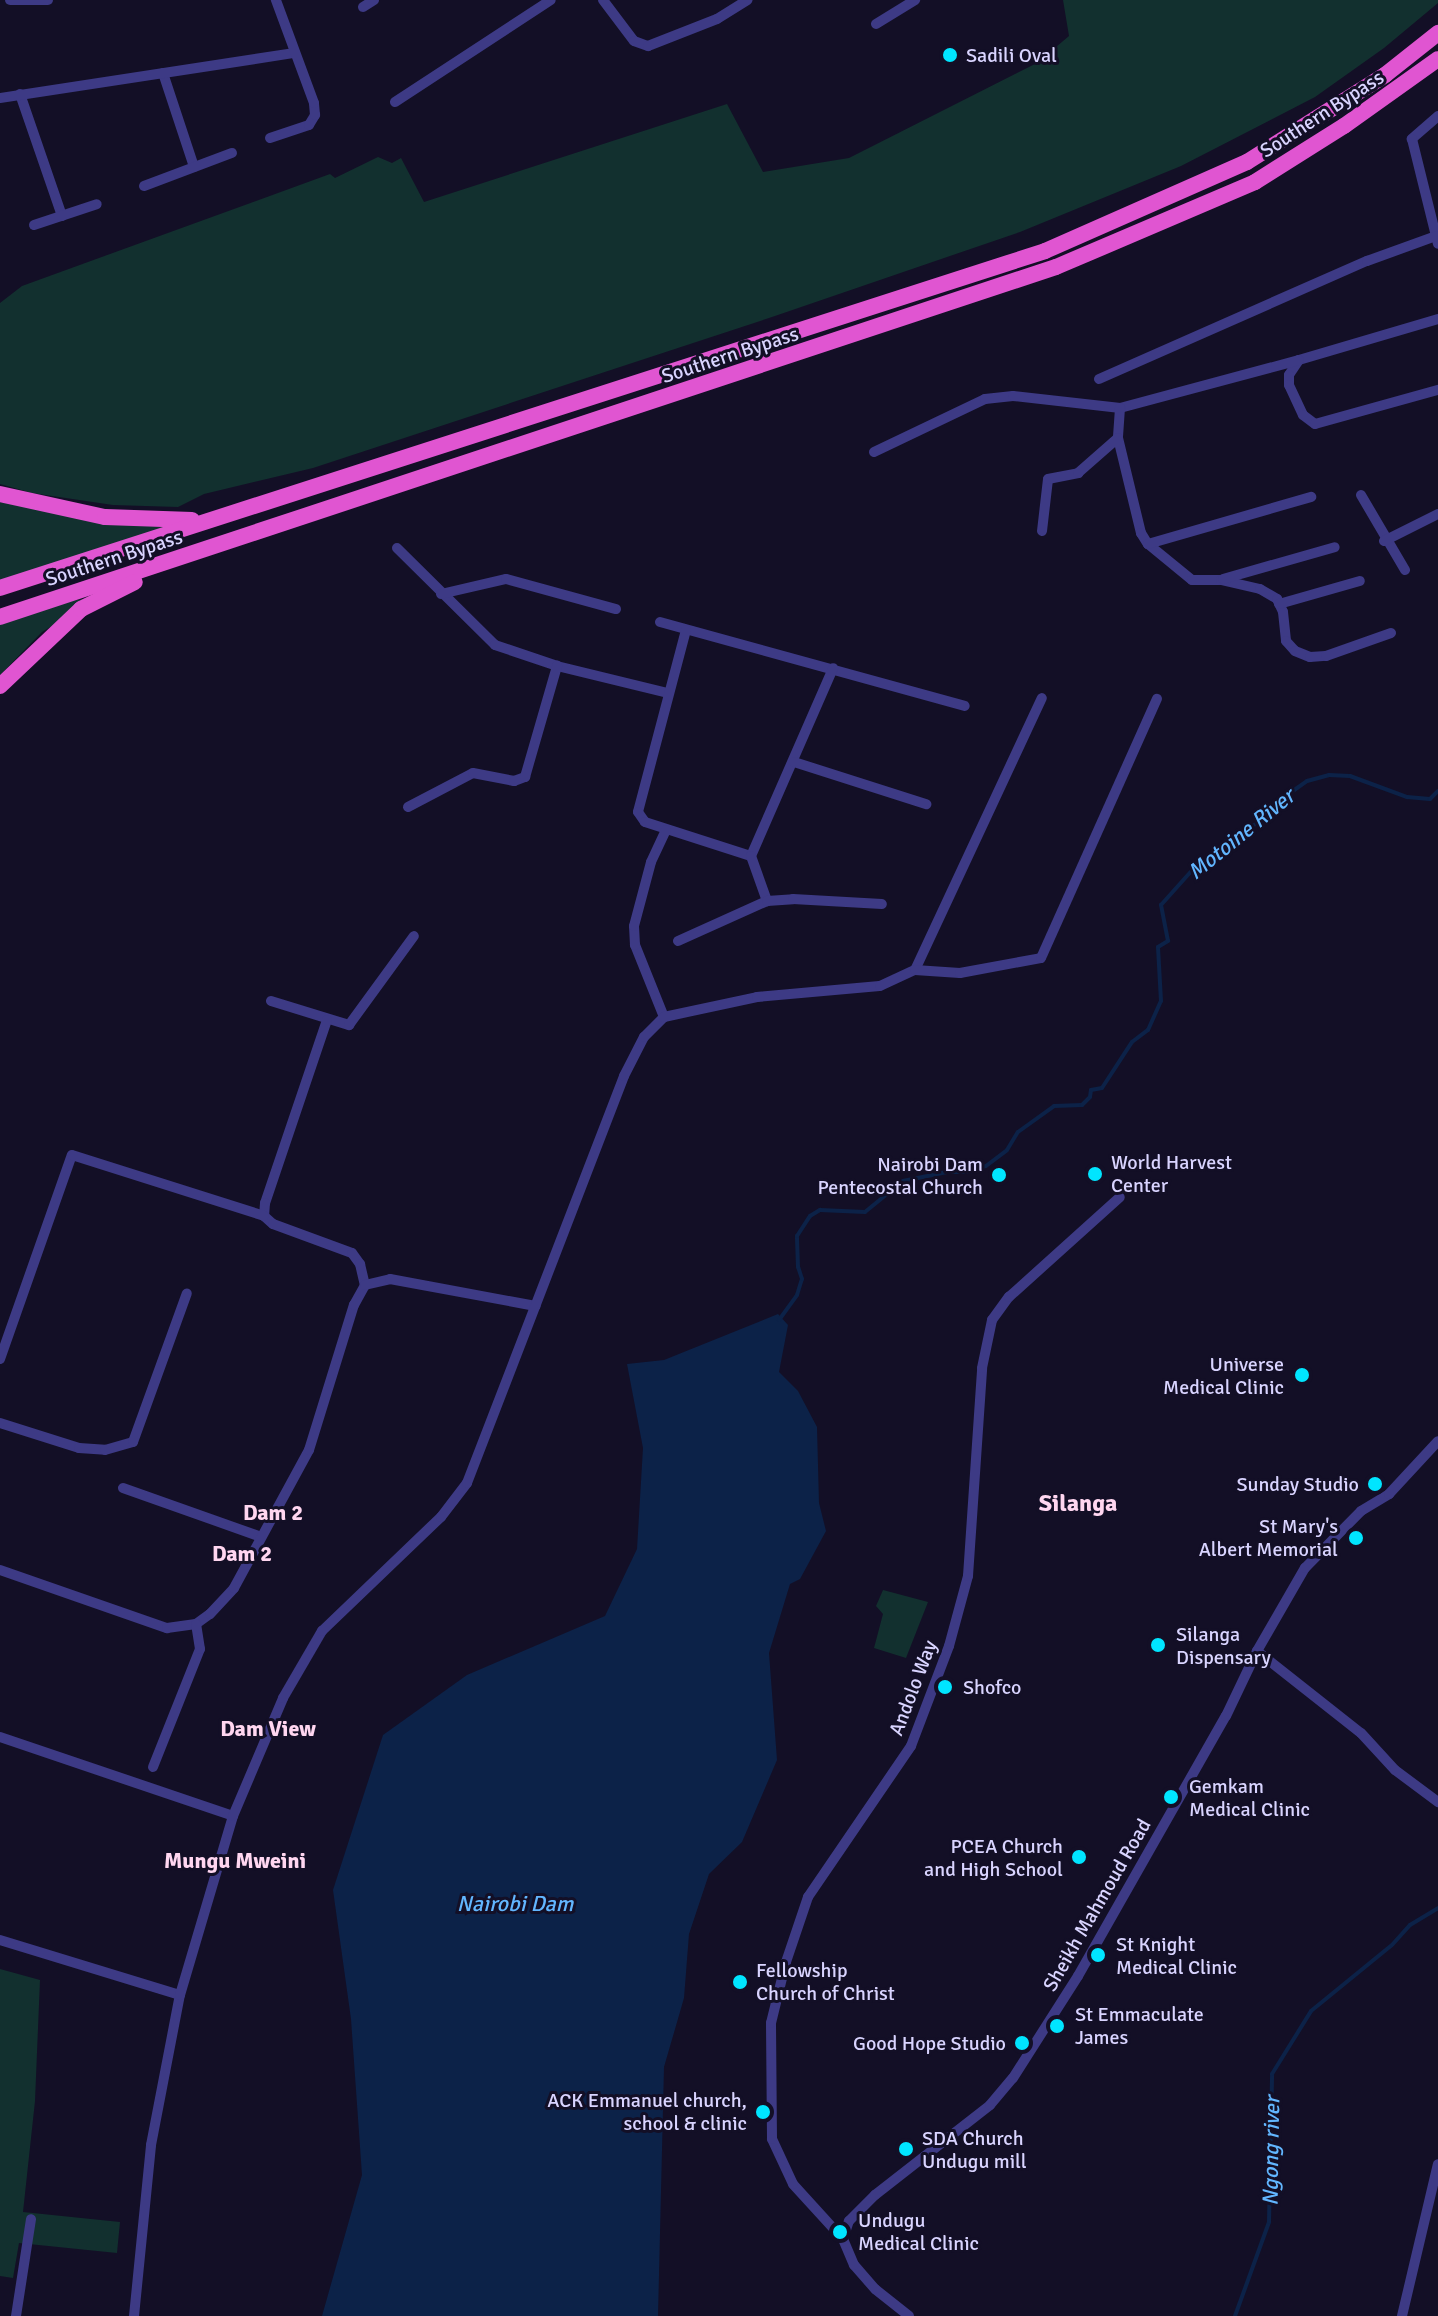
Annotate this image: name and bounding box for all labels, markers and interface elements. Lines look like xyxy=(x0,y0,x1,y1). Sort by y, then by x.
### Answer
place label: Sadili Oval xyxy=(966,43,1057,67)
marker: Sadili Oval xyxy=(941,46,959,64)
street label: Southern Bypass xyxy=(1256,65,1388,163)
street label: Southern Bypass xyxy=(659,322,801,388)
street label: Southern Bypass xyxy=(43,525,185,591)
water label: Motoine River xyxy=(1182,783,1300,885)
place label: World Harvest Center xyxy=(1111,1150,1232,1197)
place label: Nairobi Dam Pentecostal Church xyxy=(817,1152,983,1199)
marker: World Harvest Center xyxy=(1086,1165,1104,1183)
marker: Nairobi Dam Pentecostal Church xyxy=(990,1166,1008,1184)
place label: Universe Medical Clinic xyxy=(1163,1352,1284,1399)
marker: Universe Medical Clinic xyxy=(1291,1364,1313,1386)
place label: Sunday Studio xyxy=(1236,1472,1359,1496)
marker: Sunday Studio xyxy=(1366,1475,1384,1493)
district label: Silanga xyxy=(1039,1490,1117,1518)
district label: Dam 2 xyxy=(243,1500,303,1526)
place label: St Mary's Albert Memorial xyxy=(1199,1514,1338,1561)
marker: St Mary's Albert Memorial xyxy=(1345,1527,1367,1549)
district label: Dam 2 xyxy=(212,1541,272,1567)
place label: Silanga Dispensary xyxy=(1176,1622,1271,1669)
marker: Silanga Dispensary xyxy=(1147,1634,1169,1656)
street label: Andolo Way xyxy=(884,1637,942,1739)
place label: Shofco xyxy=(963,1675,1021,1699)
marker: Shofco xyxy=(934,1676,956,1698)
district label: Dam View xyxy=(220,1716,316,1742)
place label: Gemkam Medical Clinic xyxy=(1189,1774,1310,1821)
marker: Gemkam Medical Clinic xyxy=(1160,1786,1182,1808)
street label: Sheikh Mahmoud Road xyxy=(1038,1815,1156,1995)
place label: PCEA Church and High School xyxy=(924,1834,1063,1881)
district label: Mungu Mweini xyxy=(164,1848,306,1874)
marker: PCEA Church and High School xyxy=(1070,1848,1088,1866)
water label: Nairobi Dam xyxy=(457,1891,573,1917)
place label: St Knight Medical Clinic xyxy=(1116,1932,1237,1979)
marker: St Knight Medical Clinic xyxy=(1087,1944,1109,1966)
place label: Fellowship Church of Christ xyxy=(756,1958,895,2005)
marker: Fellowship Church of Christ xyxy=(731,1973,749,1991)
place label: St Emmaculate James xyxy=(1075,2002,1204,2049)
marker: St Emmaculate James xyxy=(1046,2015,1068,2037)
place label: Good Hope Studio xyxy=(853,2031,1006,2055)
marker: Good Hope Studio xyxy=(1013,2034,1031,2052)
place label: ACK Emmanuel church, school & clinic xyxy=(547,2088,747,2135)
water label: Ngong river xyxy=(1257,2096,1285,2206)
marker: ACK Emmanuel church, school & clinic xyxy=(754,2103,772,2121)
place label: SDA Church Undugu mill xyxy=(922,2126,1027,2173)
marker: SDA Church Undugu mill xyxy=(897,2140,915,2158)
place label: Undugu Medical Clinic xyxy=(858,2208,979,2255)
marker: Undugu Medical Clinic xyxy=(829,2221,851,2243)

